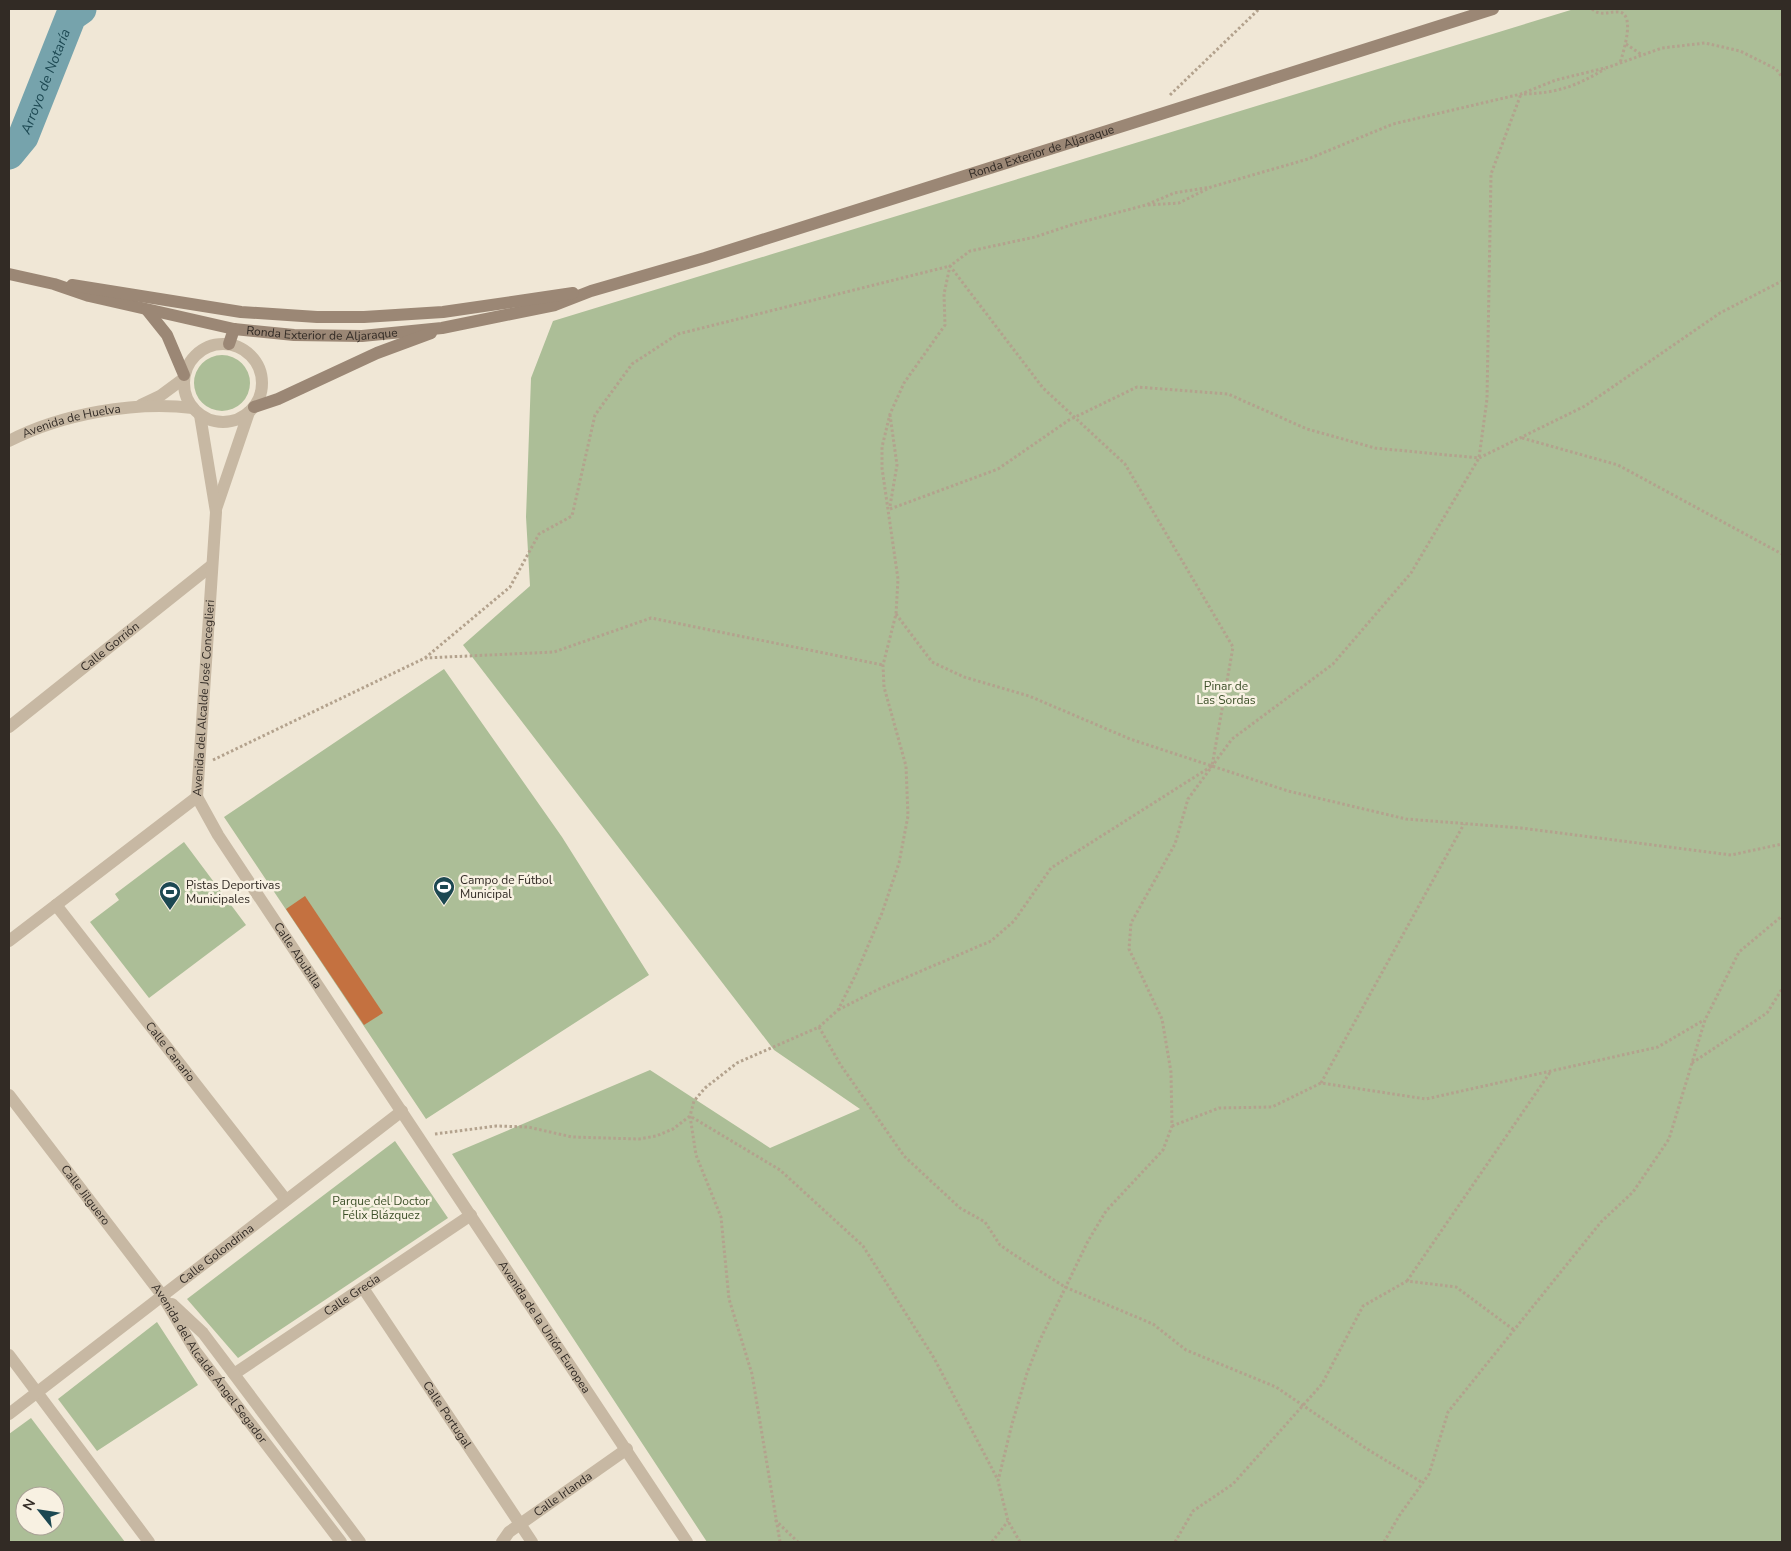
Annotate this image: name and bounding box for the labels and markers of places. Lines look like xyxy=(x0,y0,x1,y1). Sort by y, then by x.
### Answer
place label: Campo de Fútbol Municipal xyxy=(460,872,553,902)
sports icon: Campo de Fútbol Municipal xyxy=(432,875,456,906)
place label: Pistas Deportivas Municipales xyxy=(186,877,280,907)
sports icon: Pistas Deportivas Municipales xyxy=(158,880,182,911)

